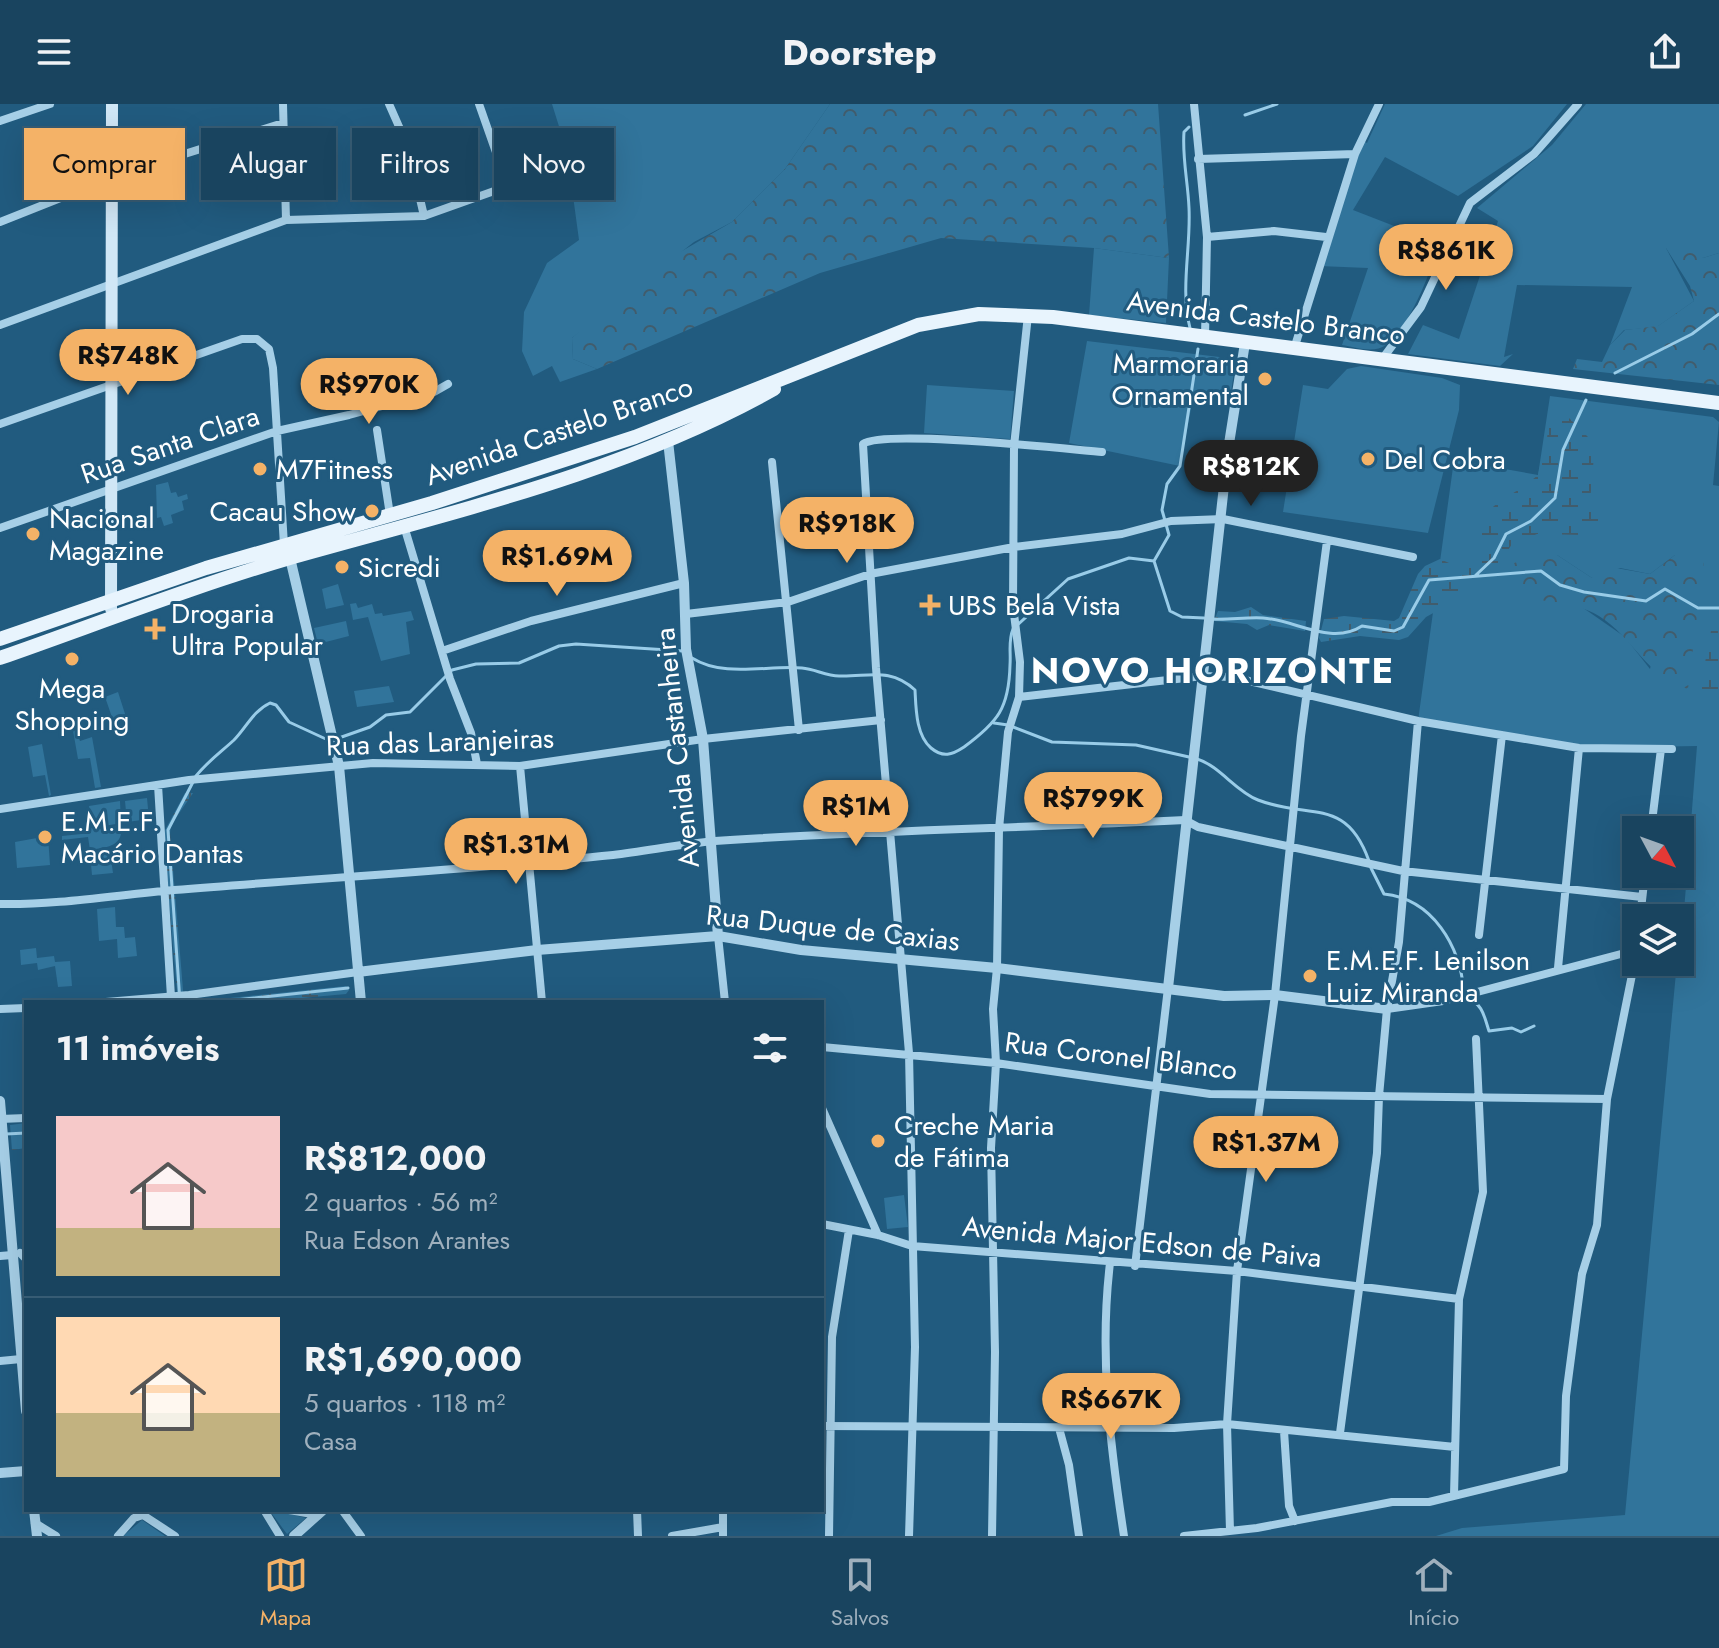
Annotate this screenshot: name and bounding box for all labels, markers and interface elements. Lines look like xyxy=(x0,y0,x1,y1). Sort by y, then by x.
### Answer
text: Doorstep xyxy=(782,26,937,78)
icon: menu xyxy=(32,30,76,74)
icon: share xyxy=(1643,30,1687,74)
chip: Comprar xyxy=(24,128,185,200)
chip: Alugar xyxy=(201,128,336,200)
chip: Filtros xyxy=(352,128,478,200)
chip: Novo xyxy=(494,128,614,200)
pin: R$861K xyxy=(1381,224,1511,292)
text: R$861K xyxy=(1397,231,1495,269)
street label: Avenida Castelo Branco xyxy=(1124,281,1408,355)
pin: R$748K xyxy=(63,329,193,397)
text: R$748K xyxy=(77,336,179,374)
place label: Marmoraria Ornamental xyxy=(1112,343,1249,416)
pin: R$970K xyxy=(304,358,434,426)
text: R$970K xyxy=(319,365,419,403)
street label: Avenida Castelo Branco xyxy=(420,366,698,496)
marker: Marmoraria Ornamental xyxy=(1256,370,1274,388)
street label: Rua Santa Clara xyxy=(75,395,265,495)
place label: Del Cobra xyxy=(1384,439,1506,480)
pin: R$812K xyxy=(1186,440,1316,508)
text: R$812K xyxy=(1202,447,1300,485)
place label: M7Fitness xyxy=(276,449,393,490)
marker: Del Cobra xyxy=(1359,450,1377,468)
marker: M7Fitness xyxy=(251,460,269,478)
place label: Cacau Show xyxy=(209,491,356,532)
pin: R$918K xyxy=(782,497,912,565)
place label: Nacional Magazine xyxy=(49,498,164,571)
marker: Cacau Show xyxy=(363,502,381,520)
text: R$918K xyxy=(798,504,896,542)
marker: Nacional Magazine xyxy=(24,525,42,543)
pin: R$1.69M xyxy=(483,530,631,598)
text: R$1.69M xyxy=(501,537,613,575)
place label: Sicredi xyxy=(358,547,441,588)
marker: Sicredi xyxy=(333,558,351,576)
place label: UBS Bela Vista xyxy=(948,585,1120,626)
place label: Drogaria Ultra Popular xyxy=(171,593,324,666)
marker: UBS Bela Vista xyxy=(919,594,941,616)
marker: Drogaria Ultra Popular xyxy=(146,620,164,638)
street label: Avenida Castanheira xyxy=(644,626,710,870)
district label: NOVO HORIZONTE xyxy=(1031,644,1395,696)
marker: Mega Shopping xyxy=(63,650,81,668)
place label: Mega Shopping xyxy=(14,668,130,741)
street label: Rua das Laranjeiras xyxy=(325,718,555,766)
pin: R$799K xyxy=(1028,772,1158,840)
text: R$799K xyxy=(1042,779,1144,817)
pin: R$1M xyxy=(809,780,903,848)
text: R$1M xyxy=(821,787,891,825)
place label: E.M.E.F. Macário Dantas xyxy=(61,801,243,874)
north arrow xyxy=(1622,816,1694,888)
map controls xyxy=(1622,816,1694,976)
pin: R$1.31M xyxy=(442,818,590,886)
text: R$1.31M xyxy=(462,825,570,863)
marker: E.M.E.F. Macário Dantas xyxy=(36,828,54,846)
street label: Rua Duque de Caxias xyxy=(704,894,962,962)
button: layers xyxy=(1622,904,1694,976)
place label: E.M.E.F. Lenilson Luiz Miranda xyxy=(1326,940,1530,1013)
marker: E.M.E.F. Lenilson Luiz Miranda xyxy=(1301,967,1319,985)
street label: Rua Coronel Blanco xyxy=(1002,1021,1240,1091)
text: 11 imóveis xyxy=(56,1024,219,1073)
icon: filters xyxy=(748,1026,792,1070)
place label: Creche Maria de Fátima xyxy=(894,1105,1054,1178)
pin: R$1.37M xyxy=(1192,1116,1340,1184)
text: R$1.37M xyxy=(1211,1123,1321,1161)
marker: Creche Maria de Fátima xyxy=(869,1132,887,1150)
text: R$812,000 xyxy=(304,1134,487,1183)
icon: home xyxy=(120,1148,216,1244)
text: 2 quartos · 56 m² xyxy=(304,1183,498,1221)
street label: Avenida Major Edson de Paiva xyxy=(961,1206,1323,1278)
text: Rua Edson Arantes xyxy=(304,1221,510,1259)
text: R$1,690,000 xyxy=(304,1335,522,1384)
icon: home xyxy=(120,1349,216,1445)
pin: R$667K xyxy=(1046,1373,1176,1441)
text: R$667K xyxy=(1060,1380,1162,1418)
text: 5 quartos · 118 m² xyxy=(304,1384,505,1422)
text: Casa xyxy=(304,1422,357,1460)
tab: Mapa xyxy=(260,1553,311,1633)
tab: Salvos xyxy=(831,1553,889,1633)
tab: Início xyxy=(1408,1553,1459,1633)

